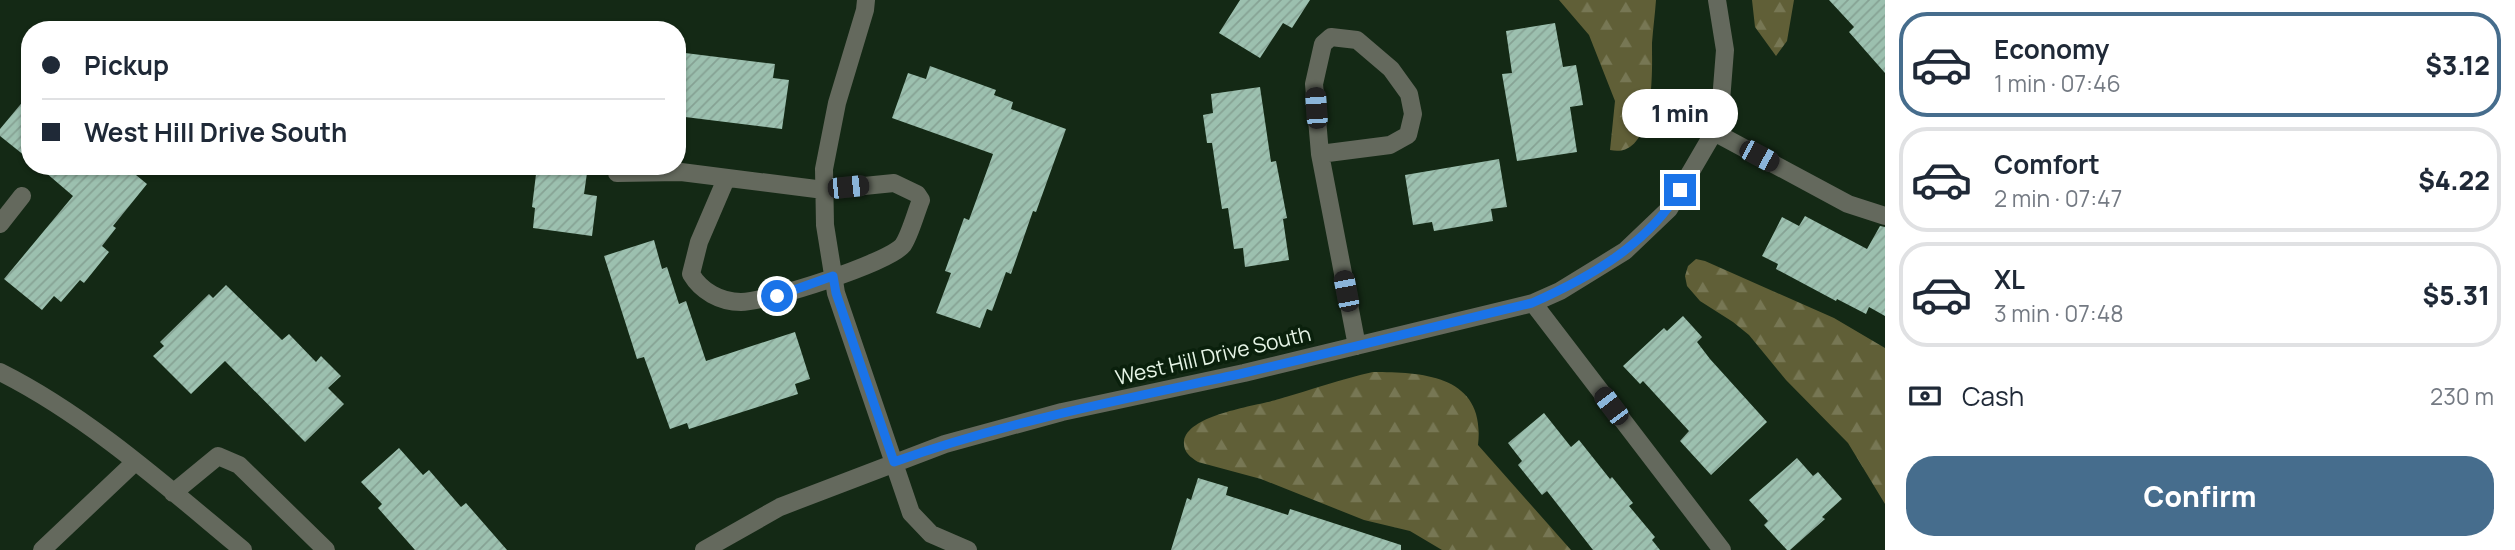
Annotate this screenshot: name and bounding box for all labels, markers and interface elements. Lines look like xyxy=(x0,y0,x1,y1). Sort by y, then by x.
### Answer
text: Economy xyxy=(1994,31,2109,67)
icon: car xyxy=(1910,33,1973,96)
text: Pickup xyxy=(84,47,169,83)
text: $3.12 xyxy=(2425,47,2490,83)
text: 1 min · 07:46 xyxy=(1994,67,2121,99)
car xyxy=(1305,86,1328,130)
callout: 1 min xyxy=(1622,88,1738,138)
text: 1 min xyxy=(1651,97,1709,129)
text: West Hill Drive South xyxy=(84,114,347,150)
car xyxy=(1736,137,1783,175)
text: Comfort xyxy=(1994,146,2100,182)
icon: car xyxy=(1910,148,1973,211)
text: $4.22 xyxy=(2418,162,2490,198)
car xyxy=(827,174,870,200)
route end xyxy=(1664,174,1696,206)
text: 2 min · 07:47 xyxy=(1994,182,2122,214)
text: XL xyxy=(1994,261,2025,297)
icon: car xyxy=(1910,263,1973,326)
car xyxy=(1332,268,1361,314)
text: $5.31 xyxy=(2423,277,2490,313)
route start xyxy=(761,280,793,312)
text: 3 min · 07:48 xyxy=(1994,297,2124,329)
street label: West Hill Drive South xyxy=(1113,319,1313,391)
icon: cash xyxy=(1906,377,1944,415)
text: Cash xyxy=(1962,378,2024,414)
text: 230 m xyxy=(2430,380,2494,412)
car xyxy=(1590,383,1633,429)
button: Confirm xyxy=(1906,456,2494,536)

